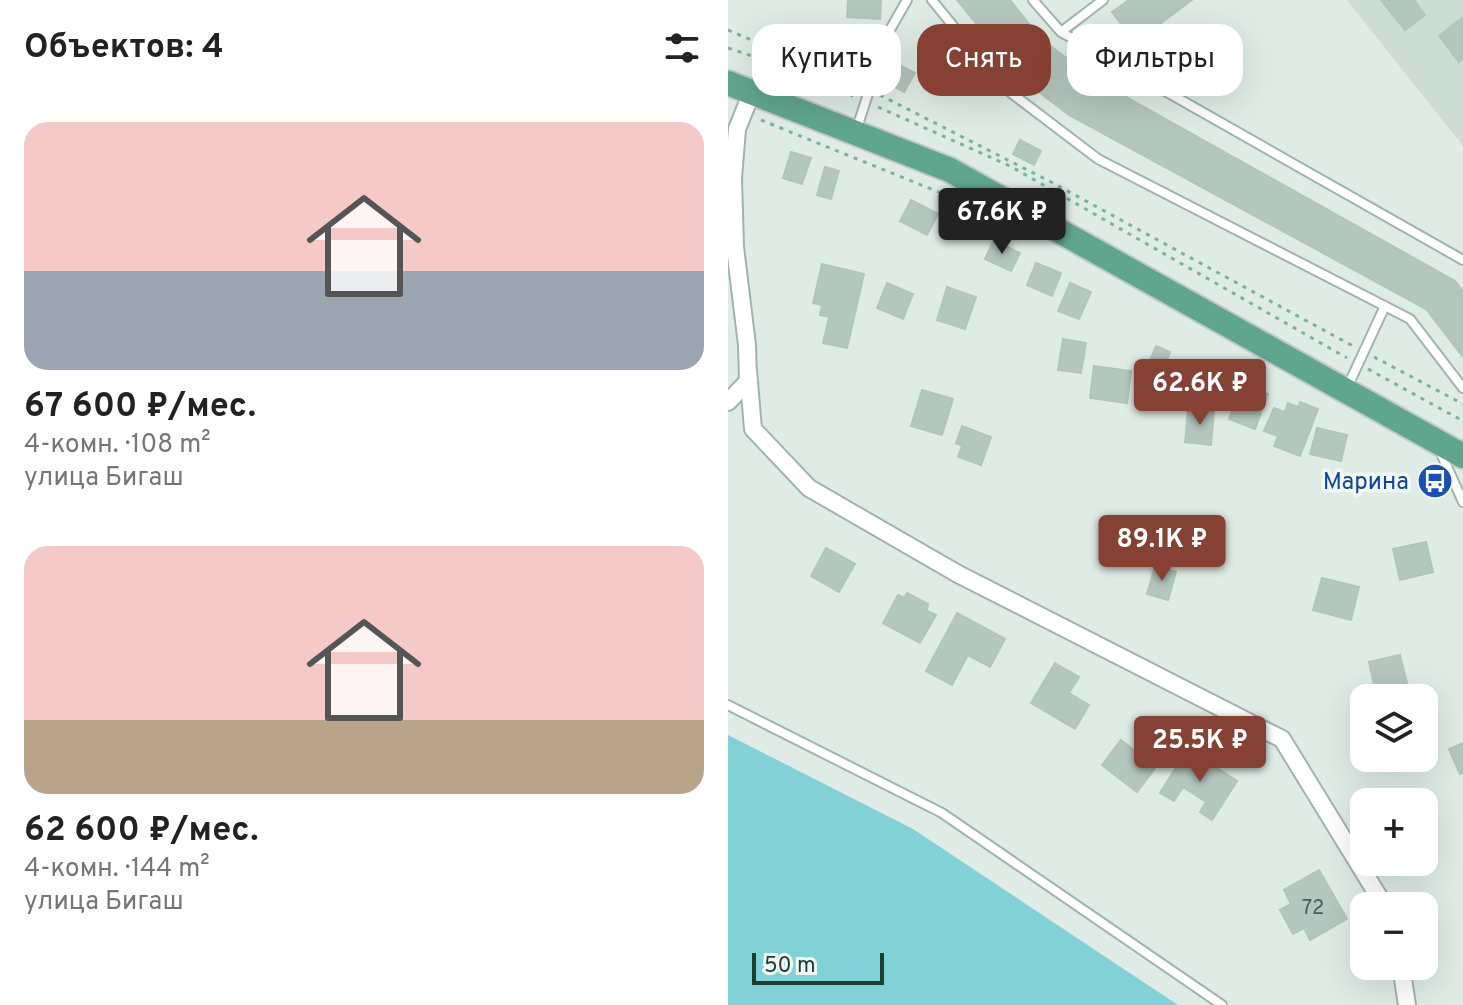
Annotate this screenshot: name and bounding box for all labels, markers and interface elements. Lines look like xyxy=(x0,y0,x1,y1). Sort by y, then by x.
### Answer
chip: Купить xyxy=(752,24,901,96)
chip: Снять xyxy=(917,24,1051,96)
chip: Фильтры xyxy=(1067,24,1243,96)
icon: filters xyxy=(660,26,704,70)
text: Объектов: 4 xyxy=(24,27,224,70)
icon: home xyxy=(292,174,436,318)
pin: 67.6K ₽ xyxy=(928,188,1076,256)
text: 67.6K ₽ xyxy=(957,197,1047,230)
pin: 62.6K ₽ xyxy=(1126,359,1274,427)
text: 62.6K ₽ xyxy=(1152,368,1248,401)
text: 67 600 ₽/мес. xyxy=(24,386,256,429)
text: 4-комн. · 108 m² xyxy=(24,429,211,462)
text: улица Бигаш xyxy=(24,462,184,495)
bus stop icon: Марина xyxy=(1416,462,1454,500)
place label: Марина xyxy=(1323,468,1409,498)
pin: 89.1K ₽ xyxy=(1088,515,1236,583)
text: 89.1K ₽ xyxy=(1117,524,1207,557)
icon: home xyxy=(292,598,436,742)
map controls xyxy=(1350,684,1438,980)
button: layers xyxy=(1350,684,1438,772)
pin: 25.5K ₽ xyxy=(1126,716,1274,784)
text: 25.5K ₽ xyxy=(1152,725,1248,758)
button: + xyxy=(1350,788,1438,876)
text: 62 600 ₽/мес. xyxy=(24,810,258,853)
text: 4-комн. · 144 m² xyxy=(24,853,210,886)
text: улица Бигаш xyxy=(24,886,184,919)
button: − xyxy=(1350,892,1438,980)
house number: 72 xyxy=(1302,896,1324,922)
scale bar xyxy=(752,949,884,985)
text: 50 m xyxy=(764,953,816,980)

